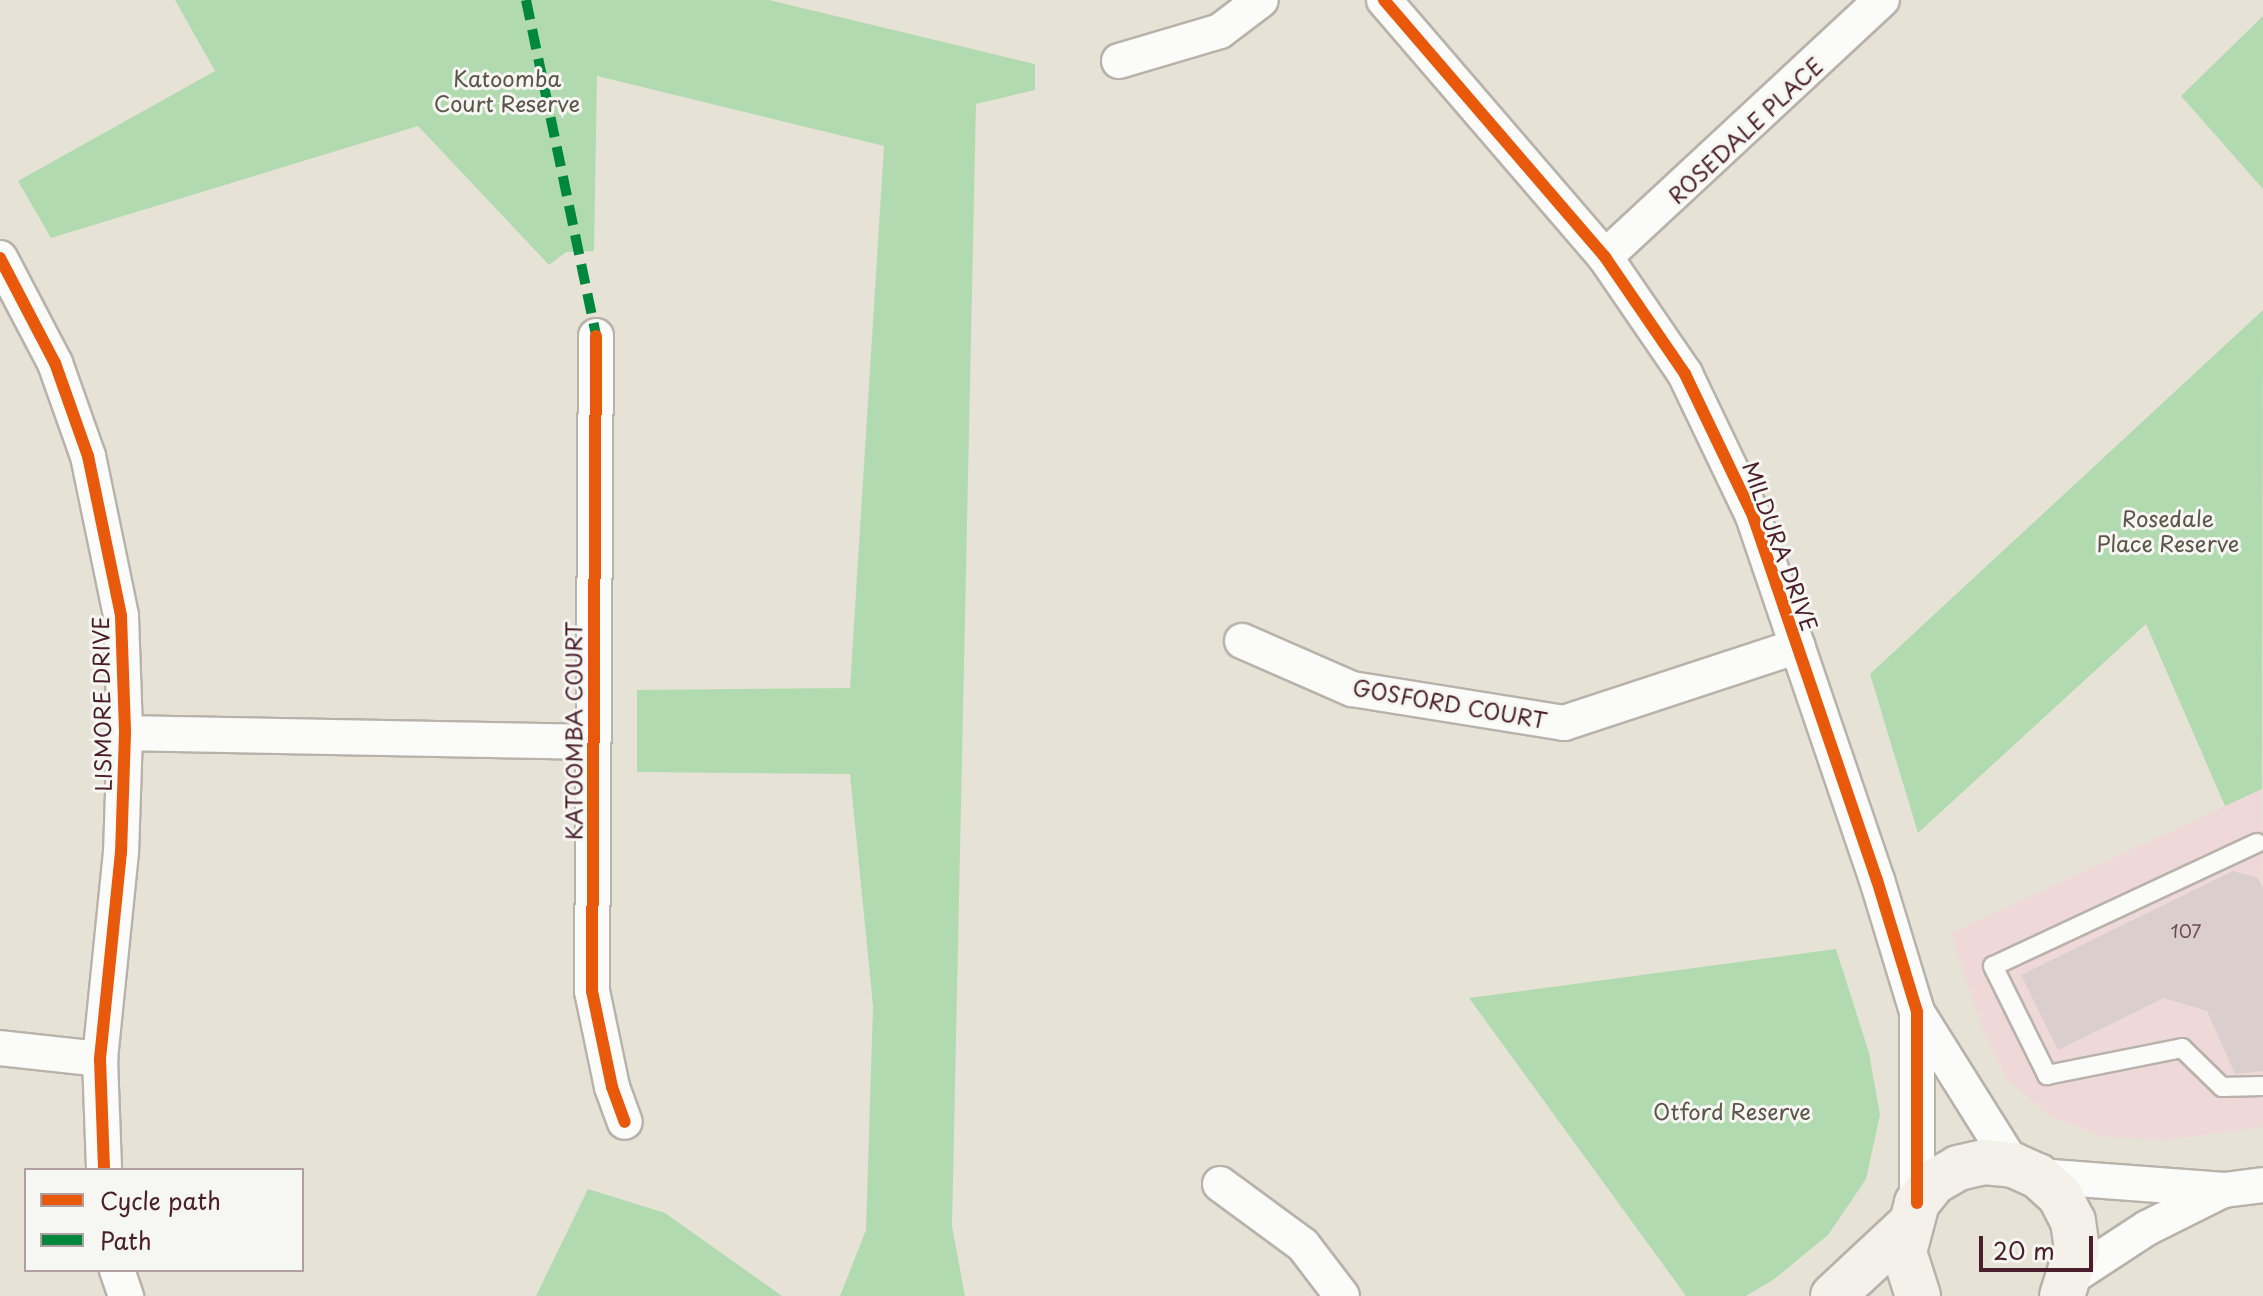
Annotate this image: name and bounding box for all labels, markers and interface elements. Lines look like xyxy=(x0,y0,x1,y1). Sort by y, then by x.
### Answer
street label: ROSEDALE PLACE xyxy=(1663,52,1827,208)
park label: Katoomba Court Reserve xyxy=(433,64,581,116)
street label: MILDURA DRIVE xyxy=(1738,456,1824,636)
park label: Rosedale Place Reserve xyxy=(2097,504,2239,556)
street label: LISMORE DRIVE xyxy=(86,616,116,792)
street label: KATOOMBA COURT xyxy=(560,623,586,839)
street label: GOSFORD COURT xyxy=(1350,673,1550,733)
house number: 107 xyxy=(2171,920,2201,942)
park label: Otford Reserve xyxy=(1654,1098,1810,1124)
legend xyxy=(24,1168,304,1272)
text: Cycle path xyxy=(100,1182,221,1218)
scale bar xyxy=(1983,1220,2097,1270)
text: Path xyxy=(100,1222,152,1258)
text: 20 m xyxy=(1993,1232,2055,1268)

